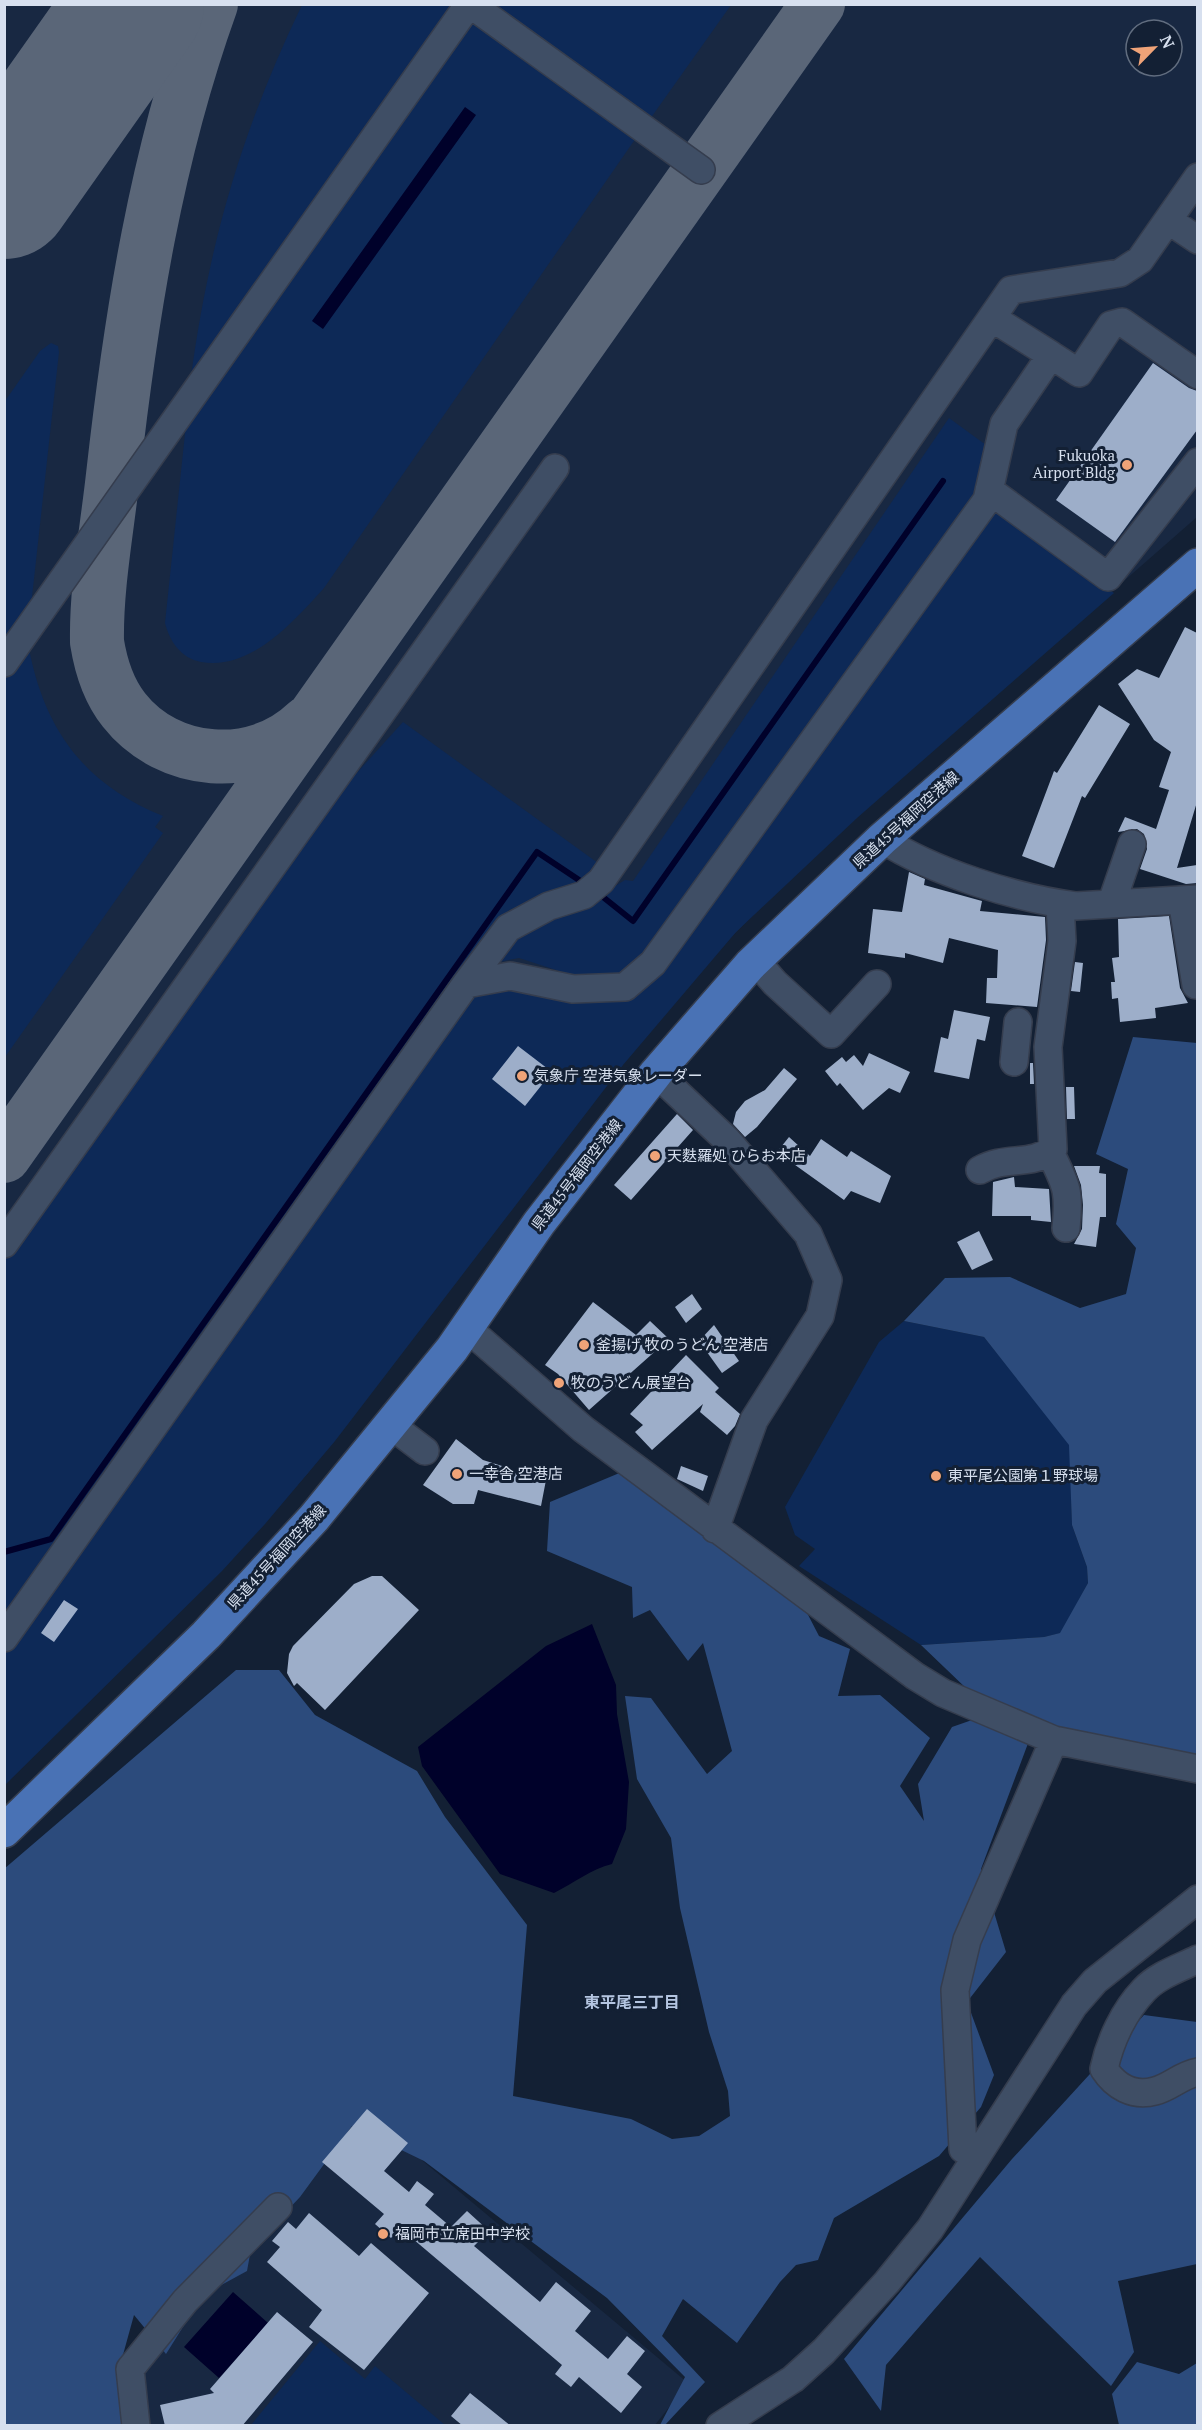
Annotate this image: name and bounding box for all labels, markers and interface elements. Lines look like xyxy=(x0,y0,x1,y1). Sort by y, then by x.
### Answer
north arrow xyxy=(1124,18,1184,78)
text: N xyxy=(1155,32,1180,52)
place label: Fukuoka Airport Bldg xyxy=(1033,445,1116,482)
marker: Fukuoka Airport Bldg xyxy=(1120,458,1134,472)
street label: 県道45号福岡空港線 xyxy=(848,766,963,872)
place label: 気象庁 空港気象レーダー xyxy=(534,1065,703,1085)
marker: 気象庁 空港気象レーダー xyxy=(515,1069,529,1083)
street label: 県道45号福岡空港線 xyxy=(526,1115,626,1234)
place label: 天麩羅処 ひらお本店 xyxy=(667,1145,806,1165)
marker: 天麩羅処 ひらお本店 xyxy=(648,1149,662,1163)
place label: 釜揚げ 牧のうどん 空港店 xyxy=(596,1334,768,1354)
marker: 釜揚げ 牧のうどん 空港店 xyxy=(577,1338,591,1352)
place label: 牧のうどん展望台 xyxy=(571,1372,691,1392)
marker: 牧のうどん展望台 xyxy=(552,1376,566,1390)
place label: 一幸舎 空港店 xyxy=(469,1463,563,1483)
place label: 東平尾公園第１野球場 xyxy=(948,1465,1098,1485)
marker: 一幸舎 空港店 xyxy=(450,1467,464,1481)
marker: 東平尾公園第１野球場 xyxy=(929,1469,943,1483)
street label: 県道45号福岡空港線 xyxy=(223,1500,330,1613)
district label: 東平尾三丁目 xyxy=(584,1991,680,2013)
place label: 福岡市立席田中学校 xyxy=(395,2223,530,2243)
marker: 福岡市立席田中学校 xyxy=(376,2227,390,2241)

